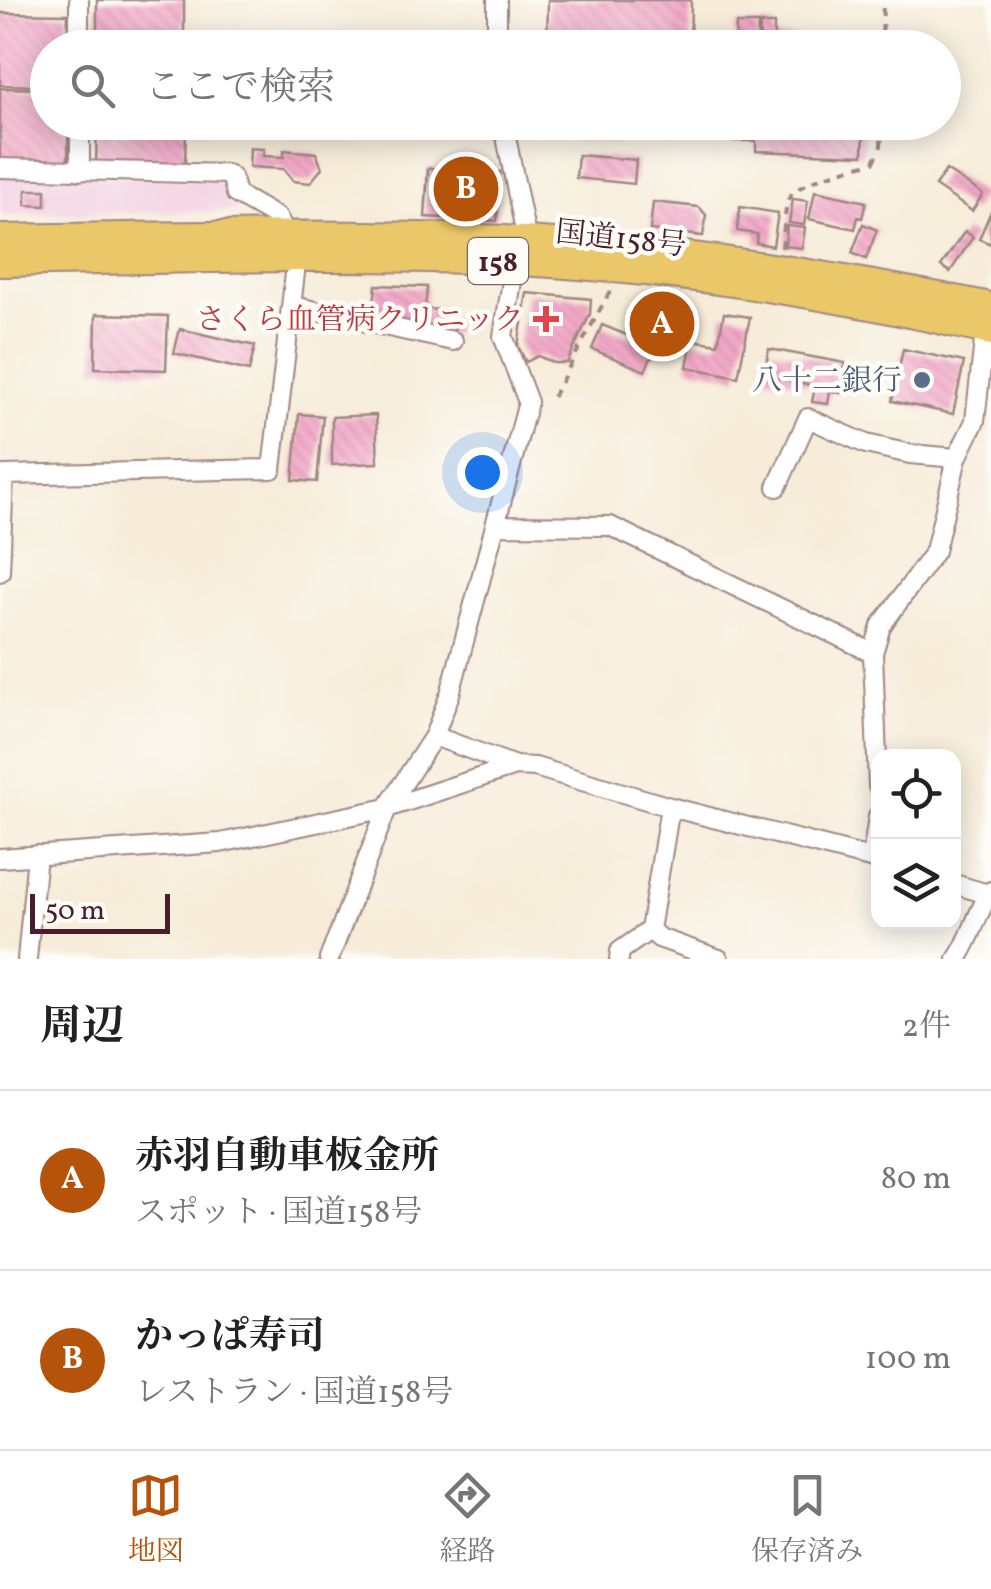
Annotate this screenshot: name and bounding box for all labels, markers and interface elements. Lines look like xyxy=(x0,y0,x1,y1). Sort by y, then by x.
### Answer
search box xyxy=(30,30,961,140)
icon: search xyxy=(65,58,120,113)
text: ここで検索 xyxy=(145,63,335,116)
pin: B xyxy=(434,152,498,226)
street label: 国道158号 xyxy=(553,212,688,268)
road number: 158 xyxy=(468,238,528,284)
pin: A xyxy=(630,286,694,362)
place label: さくら血管病クリニック xyxy=(196,300,524,342)
marker: さくら血管病クリニック xyxy=(533,306,559,332)
place label: 八十二銀行 xyxy=(752,361,902,403)
marker: 八十二銀行 xyxy=(911,369,933,391)
your location xyxy=(457,447,508,498)
map controls xyxy=(871,749,961,929)
button: locate xyxy=(871,749,961,839)
button: layers xyxy=(871,839,961,929)
scale bar xyxy=(30,889,170,934)
text: 50 m xyxy=(45,892,105,931)
text: 周辺 xyxy=(40,999,124,1058)
text: 2件 xyxy=(902,1006,951,1050)
text: 赤羽自動車板金所 xyxy=(135,1132,439,1185)
text: A xyxy=(61,1158,84,1202)
text: 80 m xyxy=(881,1158,951,1202)
text: スポット · 国道158号 xyxy=(135,1192,422,1236)
text: かっぱ寿司 xyxy=(135,1312,325,1365)
text: B xyxy=(62,1338,83,1382)
text: 100 m xyxy=(865,1338,951,1382)
text: レストラン · 国道158号 xyxy=(135,1372,453,1416)
tab: 地図 xyxy=(128,1468,184,1572)
tab: 経路 xyxy=(439,1468,495,1572)
tab: 保存済み xyxy=(751,1468,863,1572)

